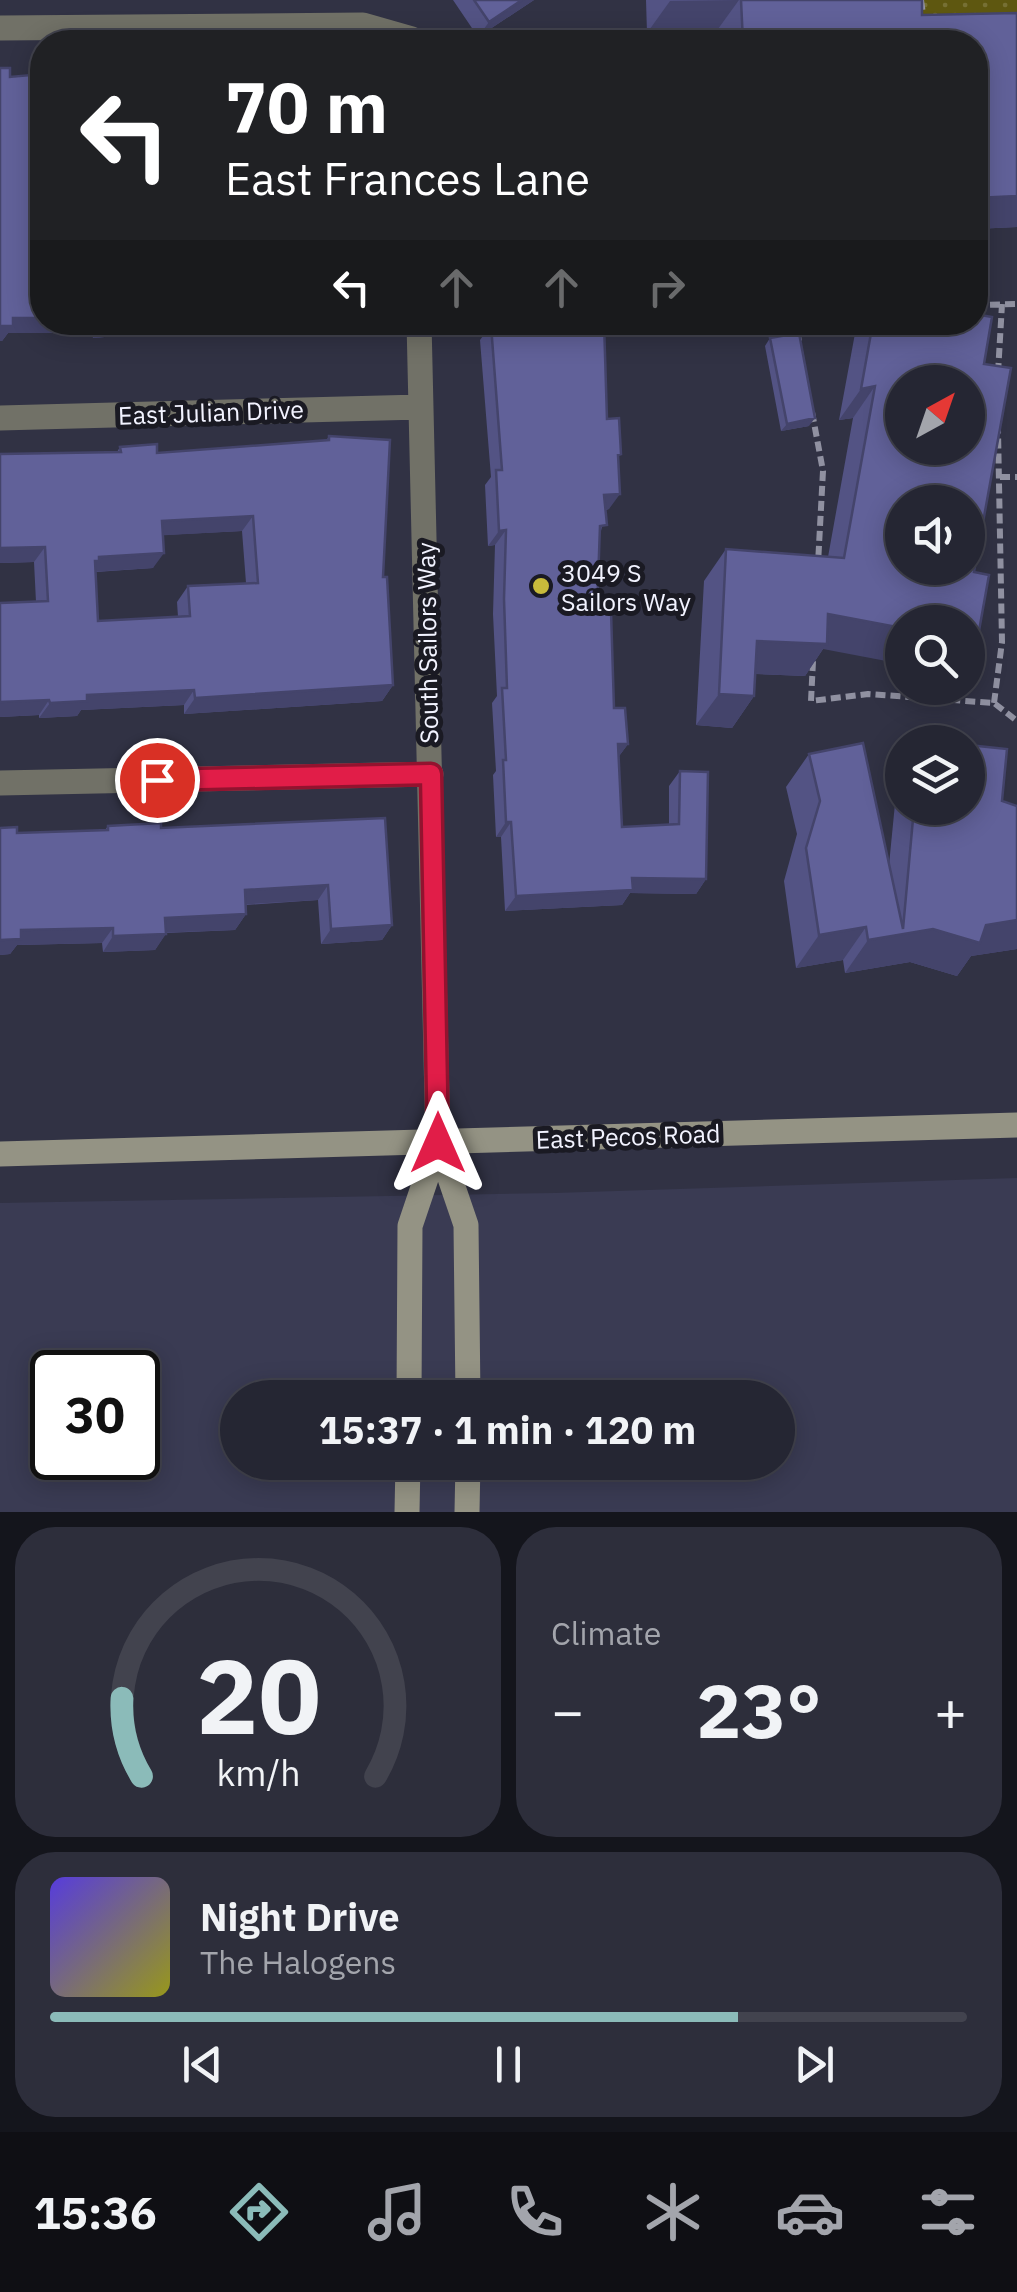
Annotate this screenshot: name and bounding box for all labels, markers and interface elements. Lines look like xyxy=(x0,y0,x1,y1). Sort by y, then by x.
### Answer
text: 70 m xyxy=(225,61,388,152)
icon: left xyxy=(60,70,190,200)
text: East Frances Lane xyxy=(225,149,590,207)
icon: left xyxy=(324,260,379,315)
icon: ahead xyxy=(429,260,484,315)
icon: ahead xyxy=(534,260,589,315)
icon: right xyxy=(639,260,694,315)
north arrow xyxy=(885,365,985,465)
map controls xyxy=(885,365,985,825)
street label: East Julian Drive xyxy=(117,392,305,432)
button: sound xyxy=(885,485,985,585)
street label: South Sailors Way xyxy=(409,541,445,744)
place label: 3049 S Sailors Way xyxy=(561,556,691,618)
marker: 3049 S Sailors Way xyxy=(530,575,552,597)
button: search xyxy=(885,605,985,705)
button: layers xyxy=(885,725,985,825)
pin xyxy=(115,738,200,823)
icon: arrive xyxy=(130,753,185,808)
position arrow xyxy=(386,1091,490,1195)
street label: East Pecos Road xyxy=(535,1116,721,1156)
speed limit sign: 30 xyxy=(30,1350,160,1480)
text: 15:37 · 1 min · 120 m xyxy=(319,1405,696,1454)
text: Climate xyxy=(551,1612,661,1654)
text: 20 xyxy=(196,1627,320,1763)
text: 23° xyxy=(696,1661,822,1759)
text: − xyxy=(551,1675,584,1746)
text: + xyxy=(934,1675,967,1746)
text: km/h xyxy=(216,1749,300,1796)
text: Night Drive xyxy=(200,1892,400,1941)
text: The Halogens xyxy=(200,1941,396,1983)
icon: previous xyxy=(175,2037,230,2092)
icon: pause xyxy=(481,2037,536,2092)
icon: next xyxy=(787,2037,842,2092)
icon: directions xyxy=(224,2177,294,2247)
icon: music xyxy=(362,2177,432,2247)
icon: phone xyxy=(500,2177,570,2247)
icon: climate xyxy=(638,2177,708,2247)
icon: car xyxy=(775,2177,845,2247)
icon: filters xyxy=(913,2177,983,2247)
text: 15:36 xyxy=(34,2183,157,2241)

